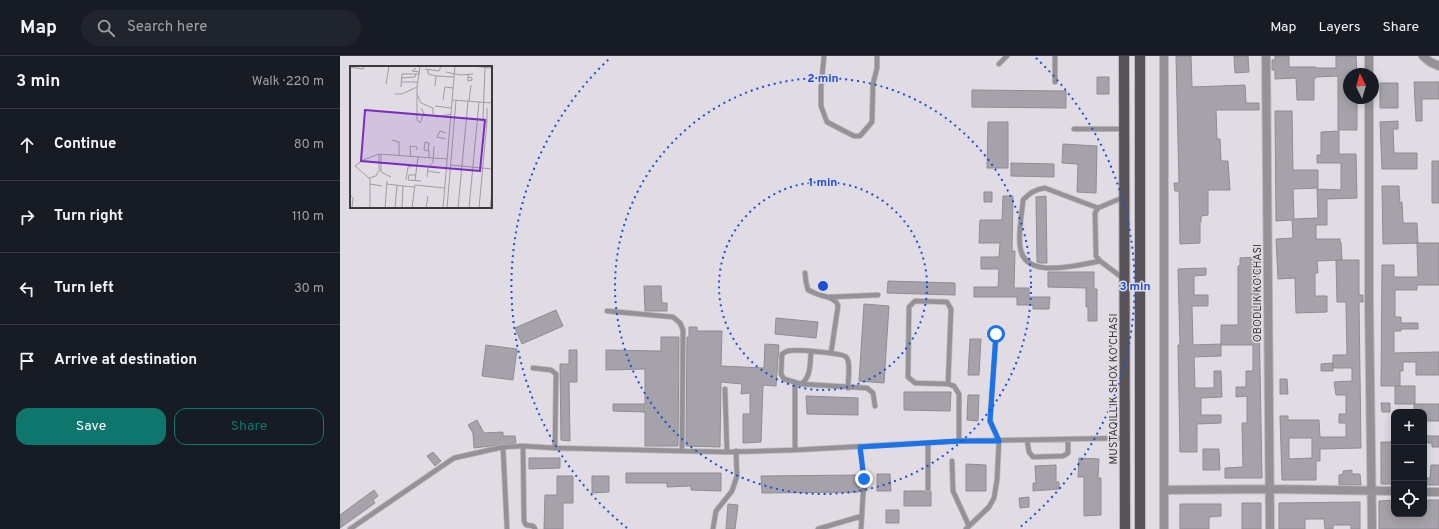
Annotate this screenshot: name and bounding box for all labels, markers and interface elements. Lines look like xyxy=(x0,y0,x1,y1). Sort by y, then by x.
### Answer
search box xyxy=(81,10,361,46)
text: Map xyxy=(20,16,57,40)
icon: search xyxy=(95,17,117,39)
text: Search here xyxy=(127,18,207,37)
text: Map xyxy=(1270,19,1296,36)
text: Layers xyxy=(1318,19,1360,36)
text: Share xyxy=(1382,19,1419,36)
inset map xyxy=(350,66,492,208)
north arrow xyxy=(1343,68,1379,104)
text: 3 min xyxy=(16,71,60,93)
text: 2 min xyxy=(807,71,839,87)
text: Walk · 220 m xyxy=(252,74,324,90)
icon: ahead xyxy=(16,134,38,156)
text: Continue xyxy=(54,135,116,154)
text: 80 m xyxy=(294,137,324,153)
text: 1 min xyxy=(809,175,837,191)
icon: right xyxy=(16,206,38,228)
text: Turn right xyxy=(54,207,123,226)
text: 110 m xyxy=(292,209,324,225)
street label: OBODLIK KO'CHASI xyxy=(1251,244,1265,342)
icon: left xyxy=(16,278,38,300)
text: Turn left xyxy=(54,279,114,298)
centre of rings xyxy=(816,279,830,293)
text: 3 min xyxy=(1119,279,1151,295)
text: 30 m xyxy=(294,281,324,297)
street label: MUSTAQILLIK SHOX KO'CHASI xyxy=(1107,314,1121,465)
route start xyxy=(987,325,1005,343)
icon: arrive xyxy=(16,350,38,372)
text: Arrive at destination xyxy=(54,351,197,370)
button: Save xyxy=(16,408,166,445)
button: Share xyxy=(174,408,324,445)
map controls xyxy=(1391,409,1427,517)
button: + xyxy=(1391,409,1427,445)
button: − xyxy=(1391,445,1427,481)
route end xyxy=(855,470,873,488)
button: locate xyxy=(1391,481,1427,517)

